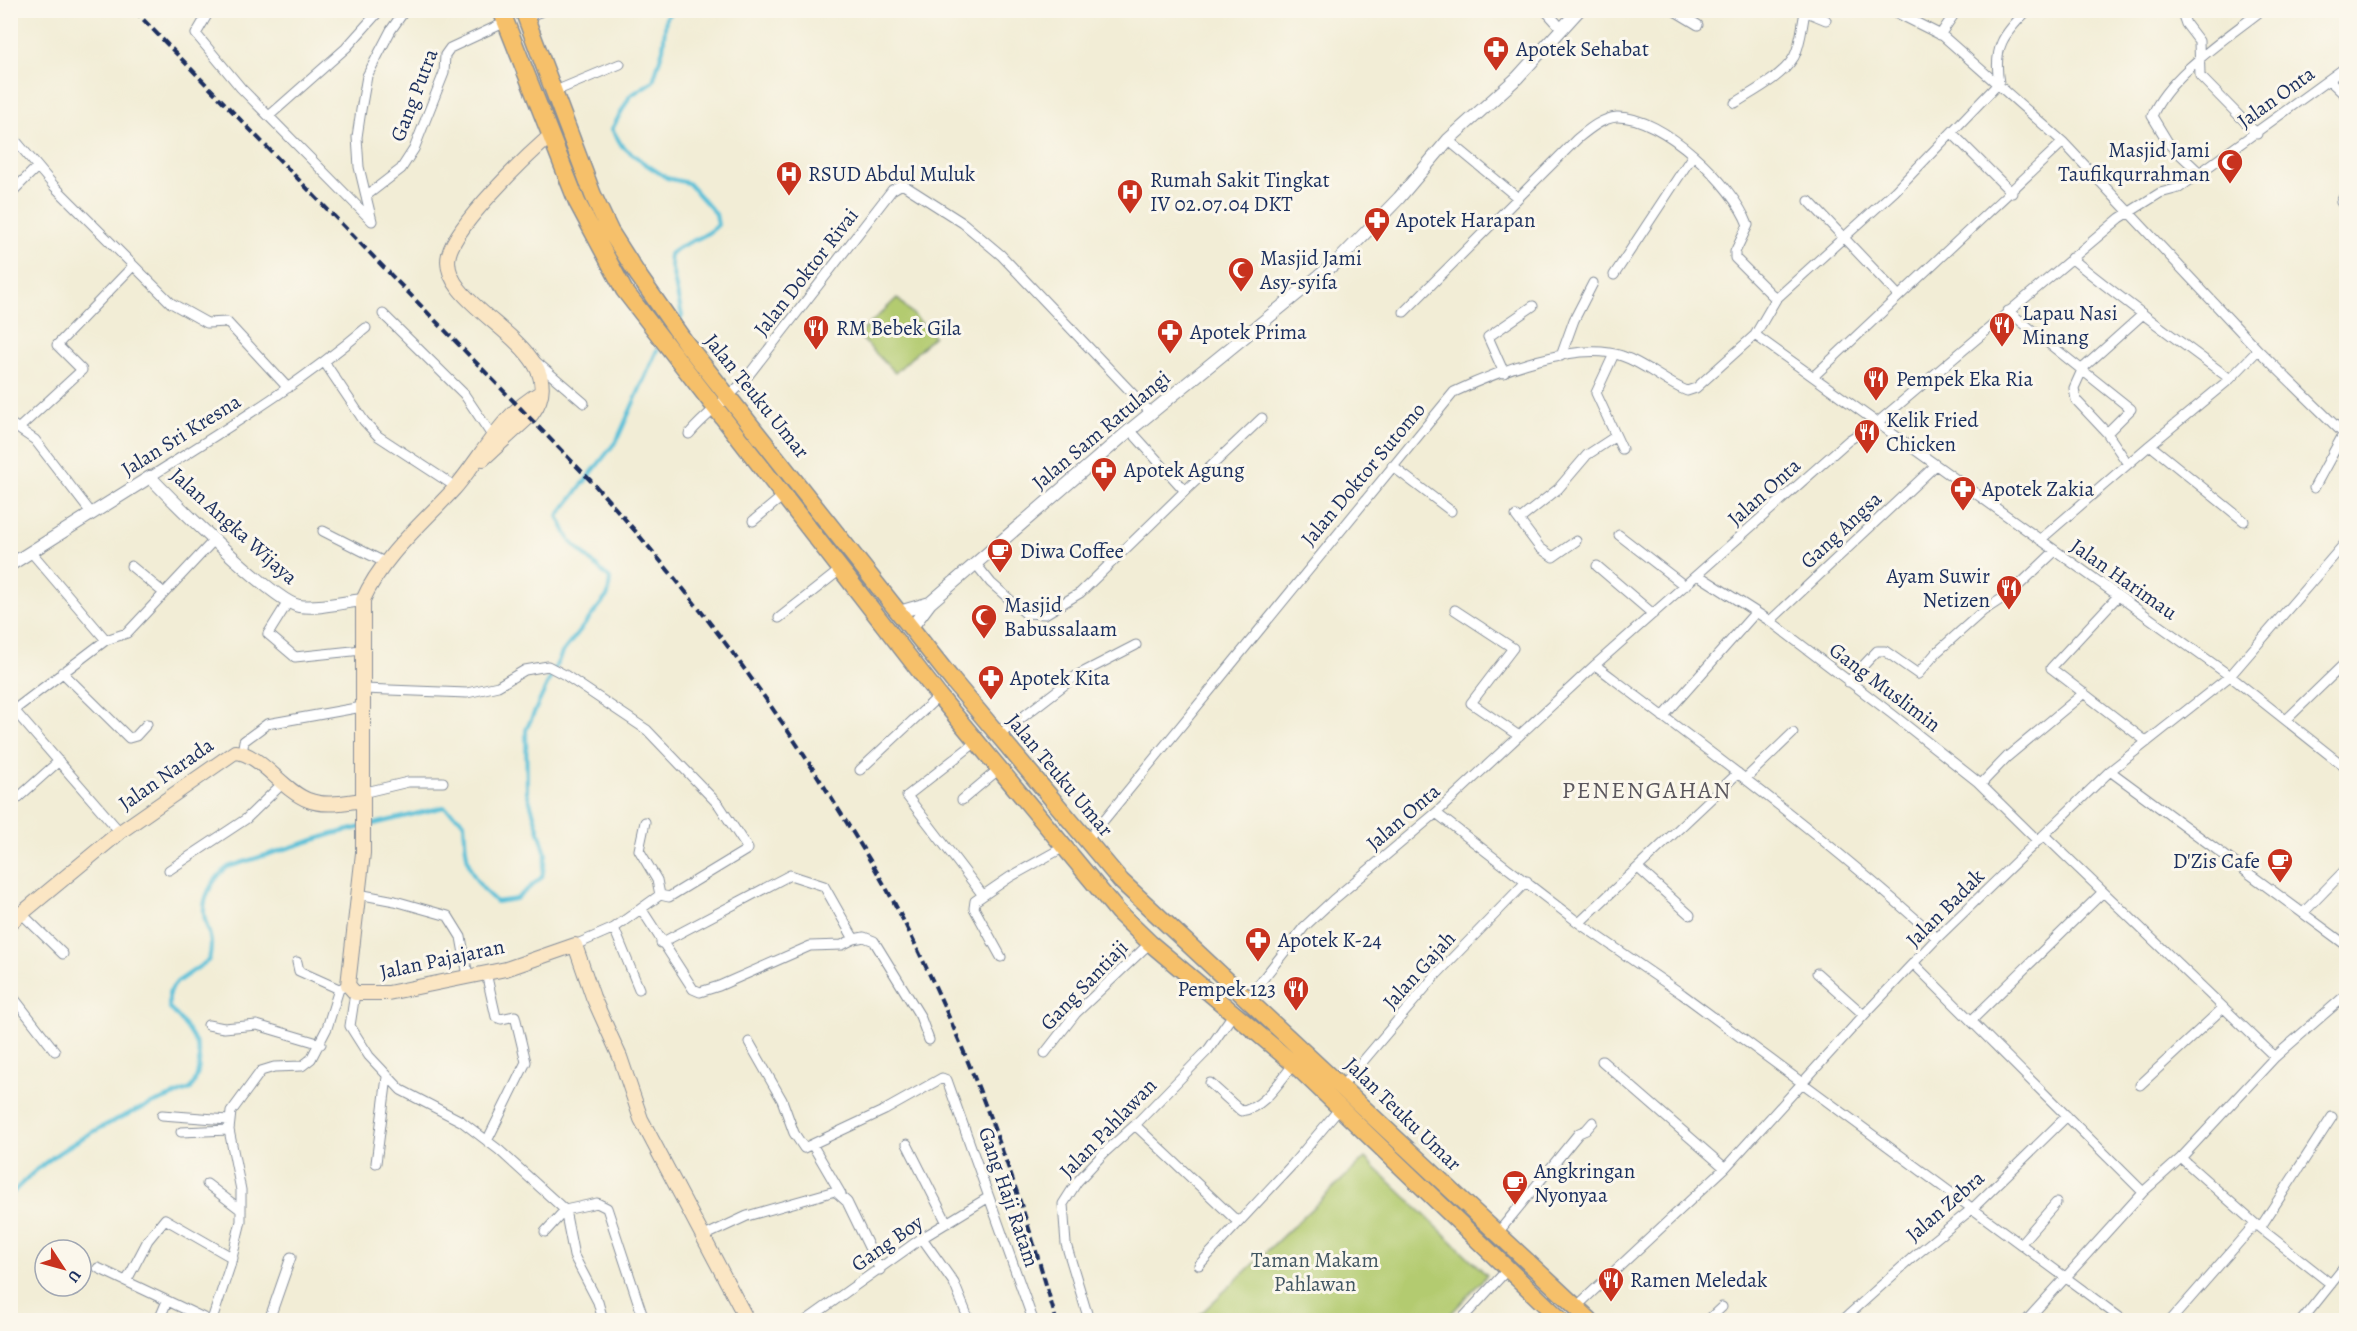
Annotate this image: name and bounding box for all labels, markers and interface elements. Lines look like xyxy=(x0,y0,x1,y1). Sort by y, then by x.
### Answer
pharmacy icon: Apotek Sehabat xyxy=(1481,34,1511,72)
place label: Apotek Sehabat xyxy=(1515,35,1649,63)
street label: Gang Putra xyxy=(384,44,445,145)
street label: Jalan Onta xyxy=(2232,59,2321,135)
place label: Masjid Jami Taufikqurrahman xyxy=(2058,136,2210,188)
mosque icon: Masjid Jami Taufikqurrahman xyxy=(2215,147,2245,185)
hospital icon: RSUD Abdul Muluk xyxy=(774,159,804,197)
place label: RSUD Abdul Muluk xyxy=(808,160,976,188)
place label: Rumah Sakit Tingkat IV 02.07.04 DKT xyxy=(1150,166,1330,218)
hospital icon: Rumah Sakit Tingkat IV 02.07.04 DKT xyxy=(1115,177,1145,215)
street label: Jalan Doktor Rivai xyxy=(747,202,865,342)
pharmacy icon: Apotek Harapan xyxy=(1362,205,1392,243)
place label: Apotek Harapan xyxy=(1395,206,1536,234)
place label: Masjid Jami Asy-syifa xyxy=(1259,244,1362,296)
mosque icon: Masjid Jami Asy-syifa xyxy=(1226,255,1256,293)
place label: Lapau Nasi Minang xyxy=(2022,299,2118,351)
restaurant icon: Lapau Nasi Minang xyxy=(1987,310,2017,348)
restaurant icon: RM Bebek Gila xyxy=(801,313,831,351)
place label: RM Bebek Gila xyxy=(836,314,962,342)
pharmacy icon: Apotek Prima xyxy=(1155,317,1185,355)
place label: Apotek Prima xyxy=(1189,318,1307,346)
street label: Jalan Teuku Umar xyxy=(698,328,816,464)
street label: Jalan Sam Ratulangi xyxy=(1026,364,1176,496)
restaurant icon: Pempek Eka Ria xyxy=(1861,364,1891,402)
place label: Pempek Eka Ria xyxy=(1896,365,2034,393)
street label: Jalan Sri Kresna xyxy=(116,387,246,483)
street label: Jalan Doktor Sutomo xyxy=(1295,396,1431,552)
place label: Kelik Fried Chicken xyxy=(1886,406,1979,458)
restaurant icon: Kelik Fried Chicken xyxy=(1852,417,1882,455)
street label: Jalan Onta xyxy=(1721,452,1807,532)
pharmacy icon: Apotek Agung xyxy=(1089,455,1119,493)
place label: Apotek Agung xyxy=(1123,456,1245,484)
street label: Jalan Angka Wijaya xyxy=(164,461,304,591)
pharmacy icon: Apotek Zakia xyxy=(1948,474,1978,512)
place label: Apotek Zakia xyxy=(1981,475,2094,503)
street label: Gang Angsa xyxy=(1794,485,1888,575)
street label: Jalan Harimau xyxy=(2065,532,2183,627)
cafe icon: Diwa Coffee xyxy=(985,536,1015,574)
place label: Diwa Coffee xyxy=(1020,537,1124,565)
place label: Ayam Suwir Netizen xyxy=(1885,562,1990,614)
restaurant icon: Ayam Suwir Netizen xyxy=(1994,573,2024,611)
place label: Masjid Babussalaam xyxy=(1004,591,1117,643)
mosque icon: Masjid Babussalaam xyxy=(969,602,999,640)
street label: Gang Muslimin xyxy=(1824,636,1946,738)
pharmacy icon: Apotek Kita xyxy=(976,663,1006,701)
place label: Apotek Kita xyxy=(1009,664,1110,692)
street label: Jalan Teuku Umar xyxy=(1000,708,1120,842)
street label: Jalan Narada xyxy=(113,731,219,817)
district label: PENENGAHAN xyxy=(1562,774,1732,806)
street label: Jalan Onta xyxy=(1360,777,1446,857)
cafe icon: D'Zis Cafe xyxy=(2265,846,2295,884)
place label: D'Zis Cafe xyxy=(2173,847,2260,875)
street label: Jalan Badak xyxy=(1900,862,1991,953)
pharmacy icon: Apotek K-24 xyxy=(1243,925,1273,963)
street label: Jalan Gajah xyxy=(1376,925,1462,1015)
place label: Apotek K-24 xyxy=(1277,926,1382,954)
street label: Jalan Pajajaran xyxy=(377,932,507,986)
street label: Gang Santiaji xyxy=(1034,934,1134,1036)
restaurant icon: Pempek 123 xyxy=(1281,974,1311,1012)
place label: Pempek 123 xyxy=(1178,975,1276,1003)
street label: Jalan Teuku Umar xyxy=(1338,1051,1468,1177)
street label: Jalan Pahlawan xyxy=(1053,1072,1163,1184)
street label: Gang Haji Ratam xyxy=(972,1123,1046,1271)
place label: Angkringan Nyonyaa xyxy=(1533,1157,1635,1209)
street label: Jalan Zebra xyxy=(1900,1164,1990,1248)
cafe icon: Angkringan Nyonyaa xyxy=(1500,1168,1530,1206)
street label: Gang Boy xyxy=(846,1208,929,1278)
north arrow xyxy=(33,1238,93,1298)
park label: Taman Makam Pahlawan xyxy=(1251,1246,1379,1298)
restaurant icon: Ramen Meledak xyxy=(1596,1265,1626,1303)
text: U xyxy=(62,1266,86,1287)
place label: Ramen Meledak xyxy=(1630,1266,1768,1294)

